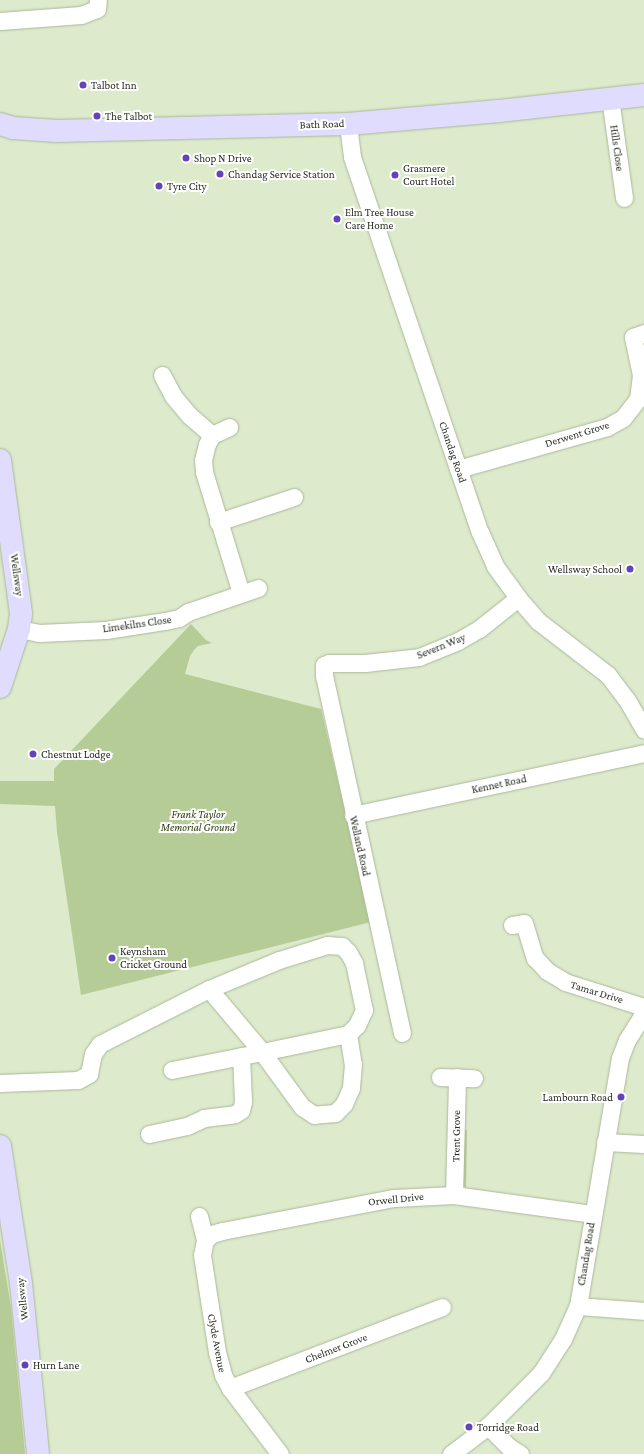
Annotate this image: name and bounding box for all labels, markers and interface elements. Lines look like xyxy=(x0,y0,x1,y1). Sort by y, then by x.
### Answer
place label: Talbot Inn xyxy=(91,78,137,92)
marker: Talbot Inn xyxy=(78,80,88,90)
place label: The Talbot xyxy=(105,109,152,123)
marker: The Talbot xyxy=(92,111,102,121)
street label: Bath Road xyxy=(299,117,345,131)
street label: Hills Close xyxy=(607,124,627,172)
place label: Shop N Drive xyxy=(194,151,252,165)
marker: Shop N Drive xyxy=(181,153,191,163)
place label: Grasmere Court Hotel xyxy=(403,162,454,188)
place label: Chandag Service Station xyxy=(228,167,335,181)
marker: Chandag Service Station xyxy=(215,169,225,179)
marker: Grasmere Court Hotel xyxy=(390,170,400,180)
place label: Tyre City xyxy=(167,179,207,193)
marker: Tyre City xyxy=(154,181,164,191)
place label: Elm Tree House Care Home xyxy=(345,206,414,232)
marker: Elm Tree House Care Home xyxy=(332,214,342,224)
street label: Derwent Grove xyxy=(543,418,611,450)
street label: Chandag Road xyxy=(436,420,470,484)
street label: Wellsway xyxy=(7,553,27,597)
place label: Wellsway School xyxy=(548,562,622,576)
marker: Wellsway School xyxy=(625,564,635,574)
street label: Limekilns Close xyxy=(102,613,172,635)
street label: Severn Way xyxy=(415,630,467,662)
place label: Chestnut Lodge xyxy=(41,747,110,761)
marker: Chestnut Lodge xyxy=(28,749,38,759)
street label: Kennet Road xyxy=(470,772,528,796)
park label: Frank Taylor Memorial Ground xyxy=(161,808,235,834)
street label: Welland Road xyxy=(347,815,373,877)
place label: Keynsham Cricket Ground xyxy=(120,945,187,971)
marker: Keynsham Cricket Ground xyxy=(107,953,117,963)
street label: Tamar Drive xyxy=(569,978,625,1006)
place label: Lambourn Road xyxy=(542,1090,613,1104)
marker: Lambourn Road xyxy=(616,1092,626,1102)
street label: Trent Grove xyxy=(449,1110,463,1162)
street label: Orwell Drive xyxy=(368,1190,424,1208)
street label: Chandag Road xyxy=(574,1221,598,1287)
street label: Wellsway xyxy=(13,1277,31,1321)
street label: Clyde Avenue xyxy=(205,1313,229,1373)
street label: Chelmer Grove xyxy=(303,1330,369,1366)
place label: Hurn Lane xyxy=(33,1358,79,1372)
marker: Hurn Lane xyxy=(20,1360,30,1370)
place label: Torridge Road xyxy=(477,1420,539,1434)
marker: Torridge Road xyxy=(464,1422,474,1432)

